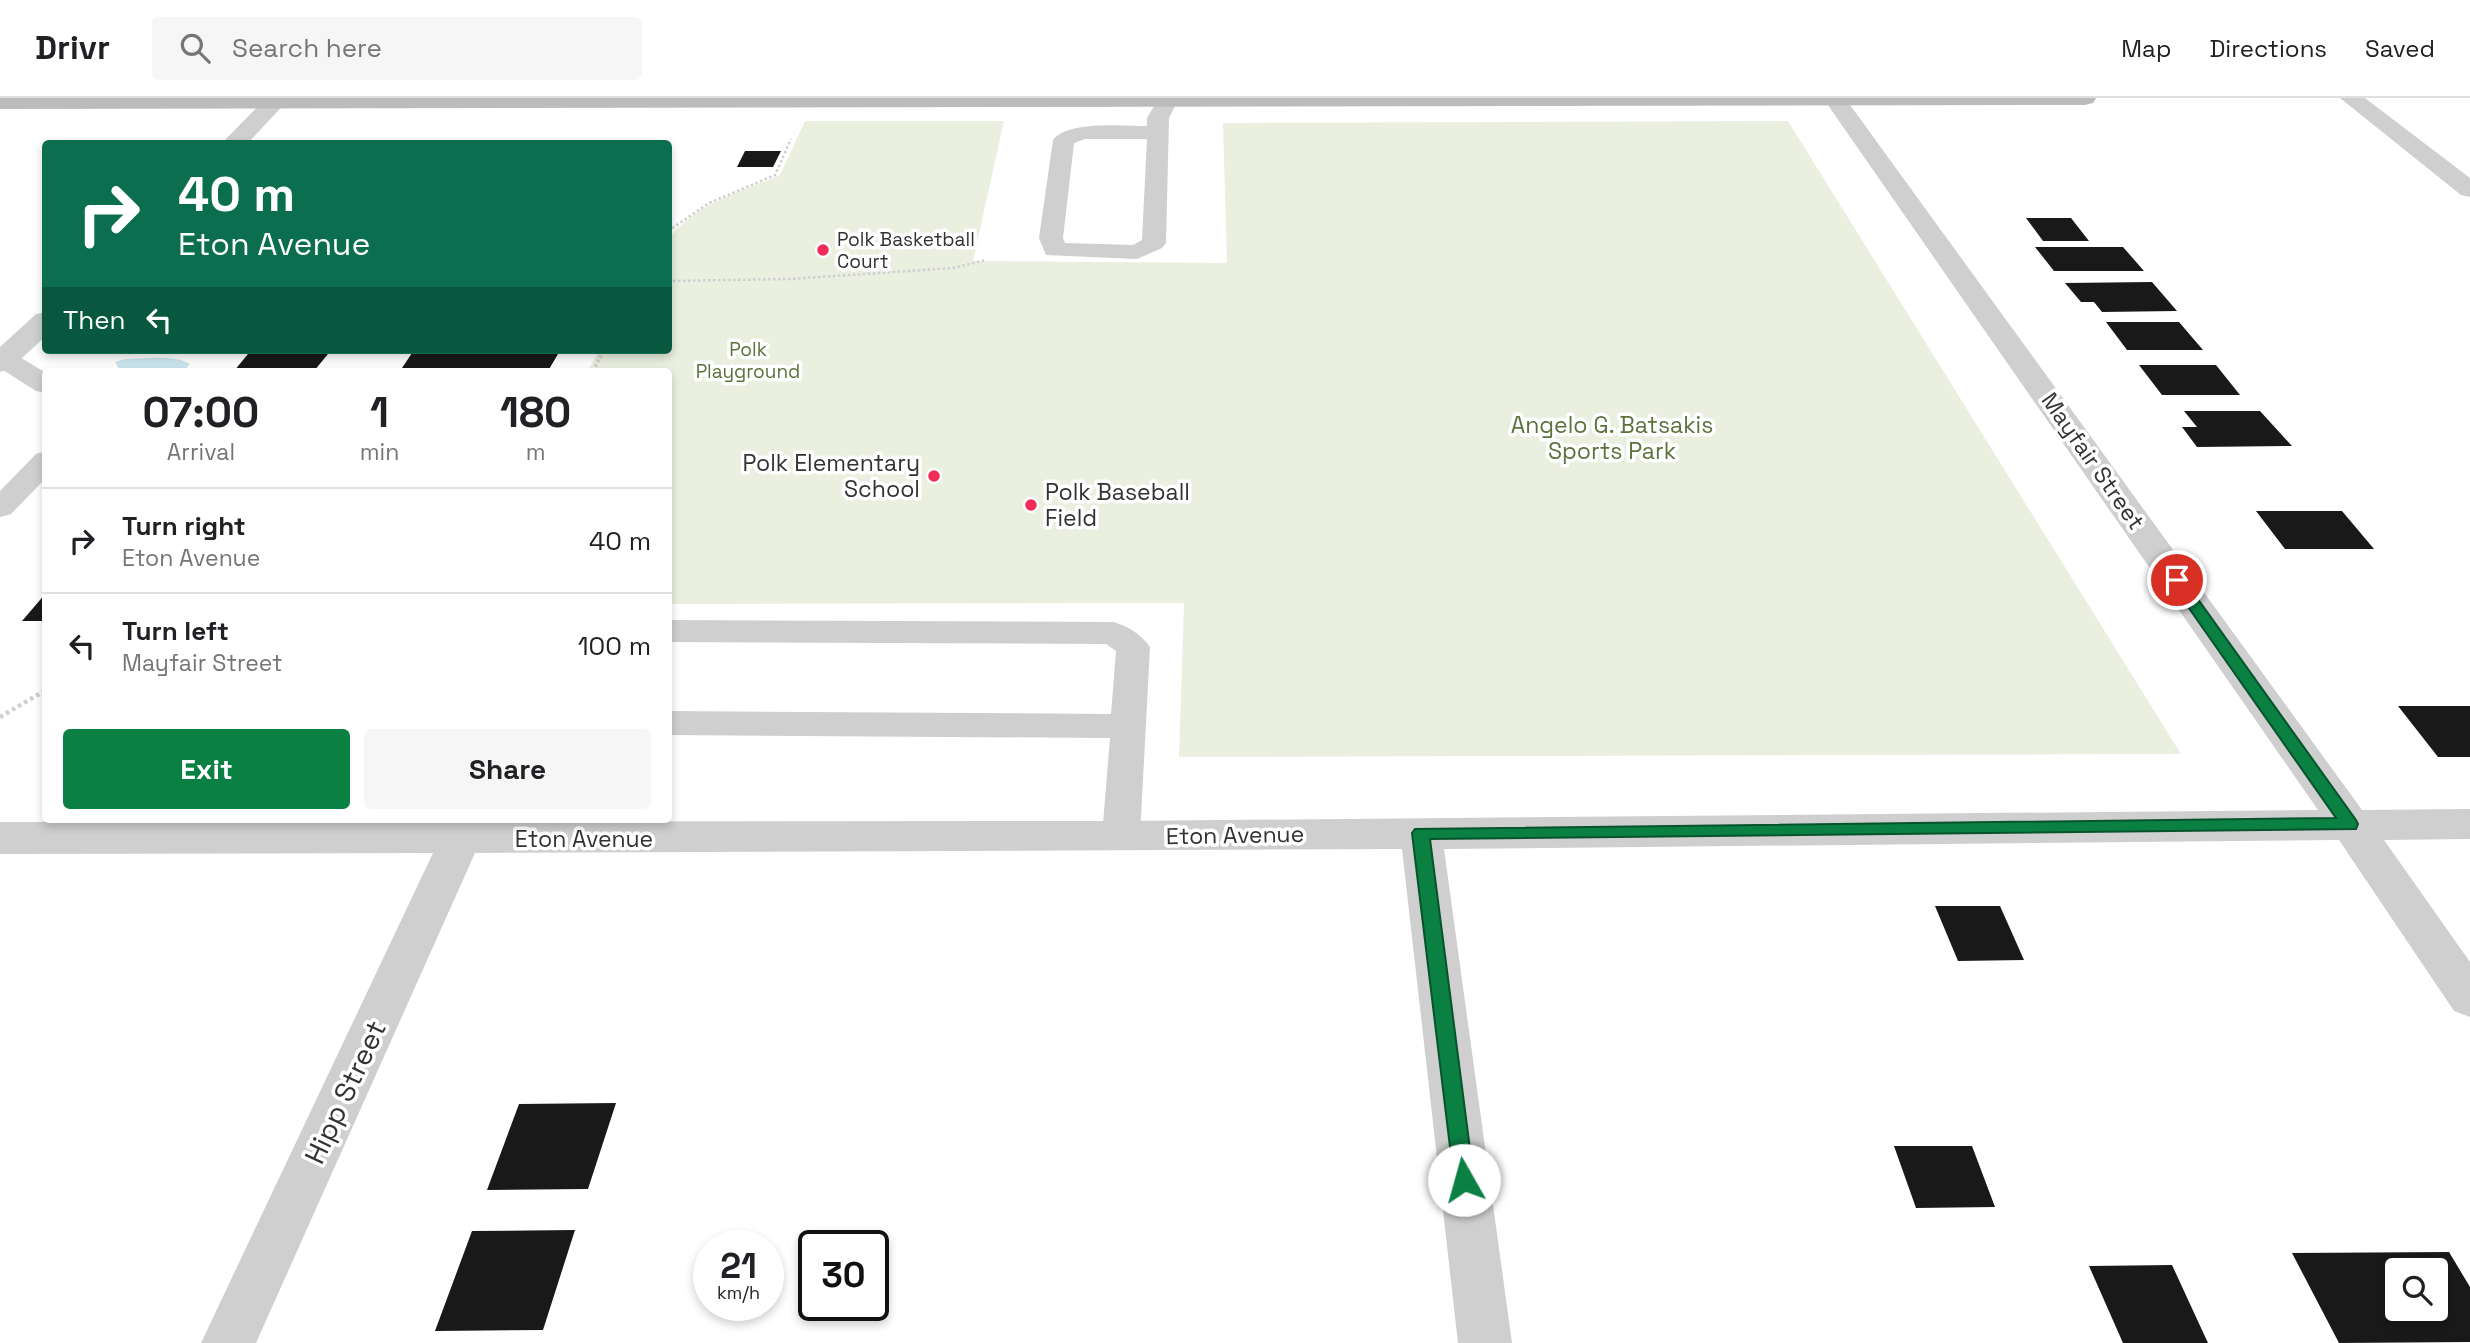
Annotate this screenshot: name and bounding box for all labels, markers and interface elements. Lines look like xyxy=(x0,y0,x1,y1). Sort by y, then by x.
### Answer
search box xyxy=(152,17,642,80)
text: Drivr xyxy=(35,27,110,69)
icon: search xyxy=(176,29,214,67)
text: Search here xyxy=(232,31,382,65)
text: Map xyxy=(2121,33,2171,64)
text: Directions xyxy=(2209,33,2327,64)
text: Saved xyxy=(2365,33,2435,64)
text: 40 m xyxy=(178,163,295,225)
icon: right xyxy=(63,168,154,259)
text: Eton Avenue xyxy=(178,224,370,264)
place label: Polk Basketball Court xyxy=(837,227,975,274)
marker: Polk Basketball Court xyxy=(815,242,831,258)
icon: left xyxy=(140,301,178,339)
text: Then xyxy=(63,303,126,337)
park label: Polk Playground xyxy=(696,337,800,384)
text: 07:00 xyxy=(143,386,259,439)
text: 1 xyxy=(370,386,389,439)
text: 180 xyxy=(500,386,571,439)
street label: Mayfair Street xyxy=(2035,387,2151,535)
park label: Angelo G. Batsakis Sports Park xyxy=(1511,410,1713,466)
text: Arrival xyxy=(167,437,235,467)
text: min xyxy=(360,437,399,467)
text: m xyxy=(526,437,546,467)
place label: Polk Elementary School xyxy=(743,448,920,504)
marker: Polk Elementary School xyxy=(926,468,942,484)
place label: Polk Baseball Field xyxy=(1045,477,1190,533)
marker: Polk Baseball Field xyxy=(1023,497,1039,513)
text: Turn right xyxy=(122,509,246,543)
icon: right xyxy=(63,522,101,560)
text: 40 m xyxy=(589,524,651,558)
text: Eton Avenue xyxy=(122,543,260,573)
pin xyxy=(2147,550,2207,610)
icon: arrive xyxy=(2158,561,2196,599)
text: Turn left xyxy=(122,614,229,648)
icon: left xyxy=(63,627,101,665)
text: 100 m xyxy=(578,629,651,663)
text: Mayfair Street xyxy=(122,648,283,678)
button: Exit xyxy=(63,729,350,809)
button: Share xyxy=(364,729,651,809)
street label: Eton Avenue xyxy=(1166,819,1304,851)
street label: Eton Avenue xyxy=(515,824,653,854)
street label: Hipp Street xyxy=(296,1015,394,1169)
position arrow xyxy=(1427,1143,1501,1217)
speed limit sign: 30 xyxy=(798,1230,889,1321)
text: 21 xyxy=(720,1244,757,1288)
map controls xyxy=(2385,1258,2448,1321)
button: search xyxy=(2385,1258,2448,1321)
text: km/h xyxy=(717,1281,760,1304)

